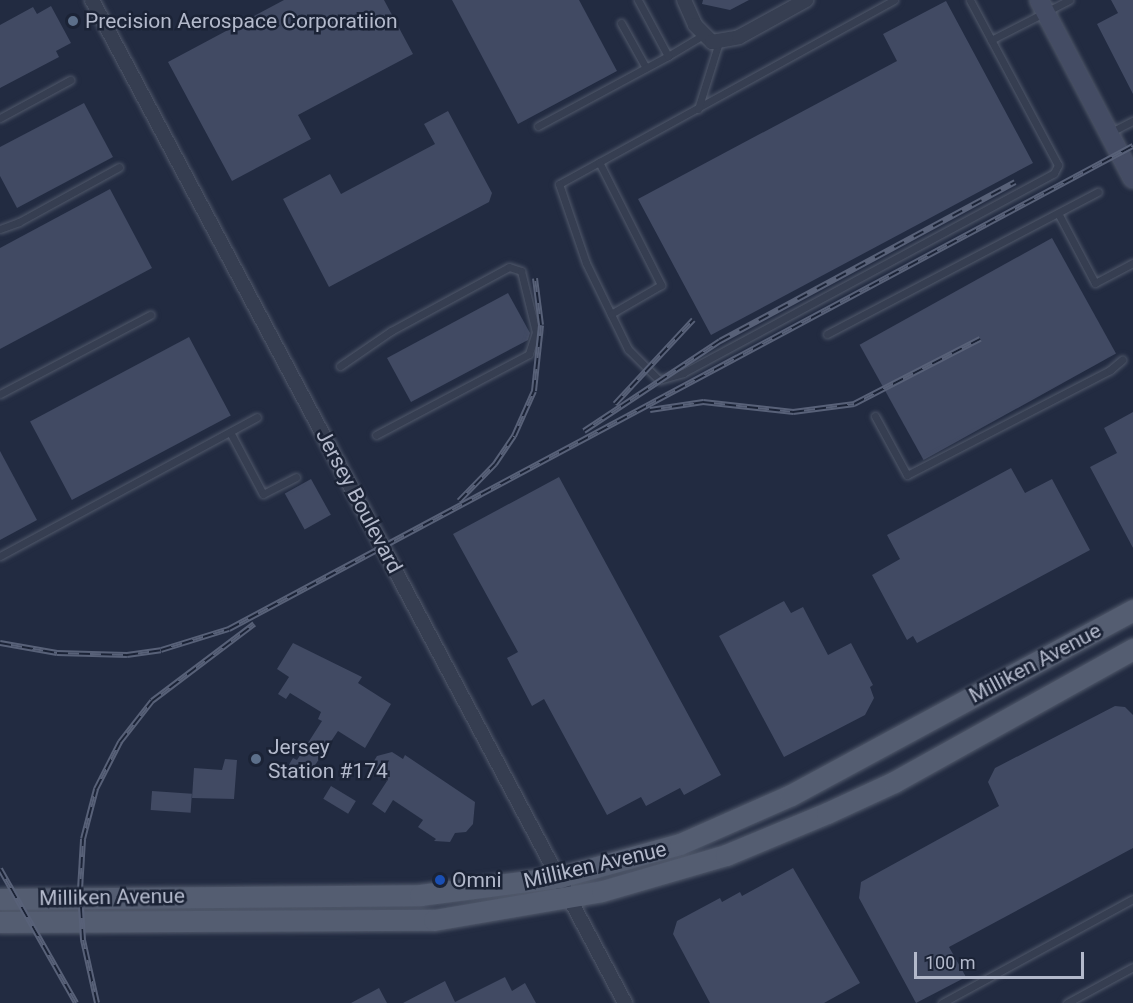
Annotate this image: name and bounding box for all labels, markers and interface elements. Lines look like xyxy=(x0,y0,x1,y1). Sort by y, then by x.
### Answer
place label: Precision Aerospace Corporatiion xyxy=(85,8,398,34)
marker: Precision Aerospace Corporatiion xyxy=(66,14,80,28)
street label: Jersey Boulevard xyxy=(310,425,408,577)
street label: Milliken Avenue xyxy=(965,618,1105,708)
place label: Jersey Station #174 xyxy=(268,734,388,784)
marker: Jersey Station #174 xyxy=(249,752,263,766)
street label: Milliken Avenue xyxy=(521,836,669,894)
place label: Omni xyxy=(452,867,502,893)
marker: Omni xyxy=(433,873,447,887)
street label: Milliken Avenue xyxy=(39,883,185,911)
scale bar xyxy=(917,940,1086,978)
text: 100 m xyxy=(925,952,976,973)

